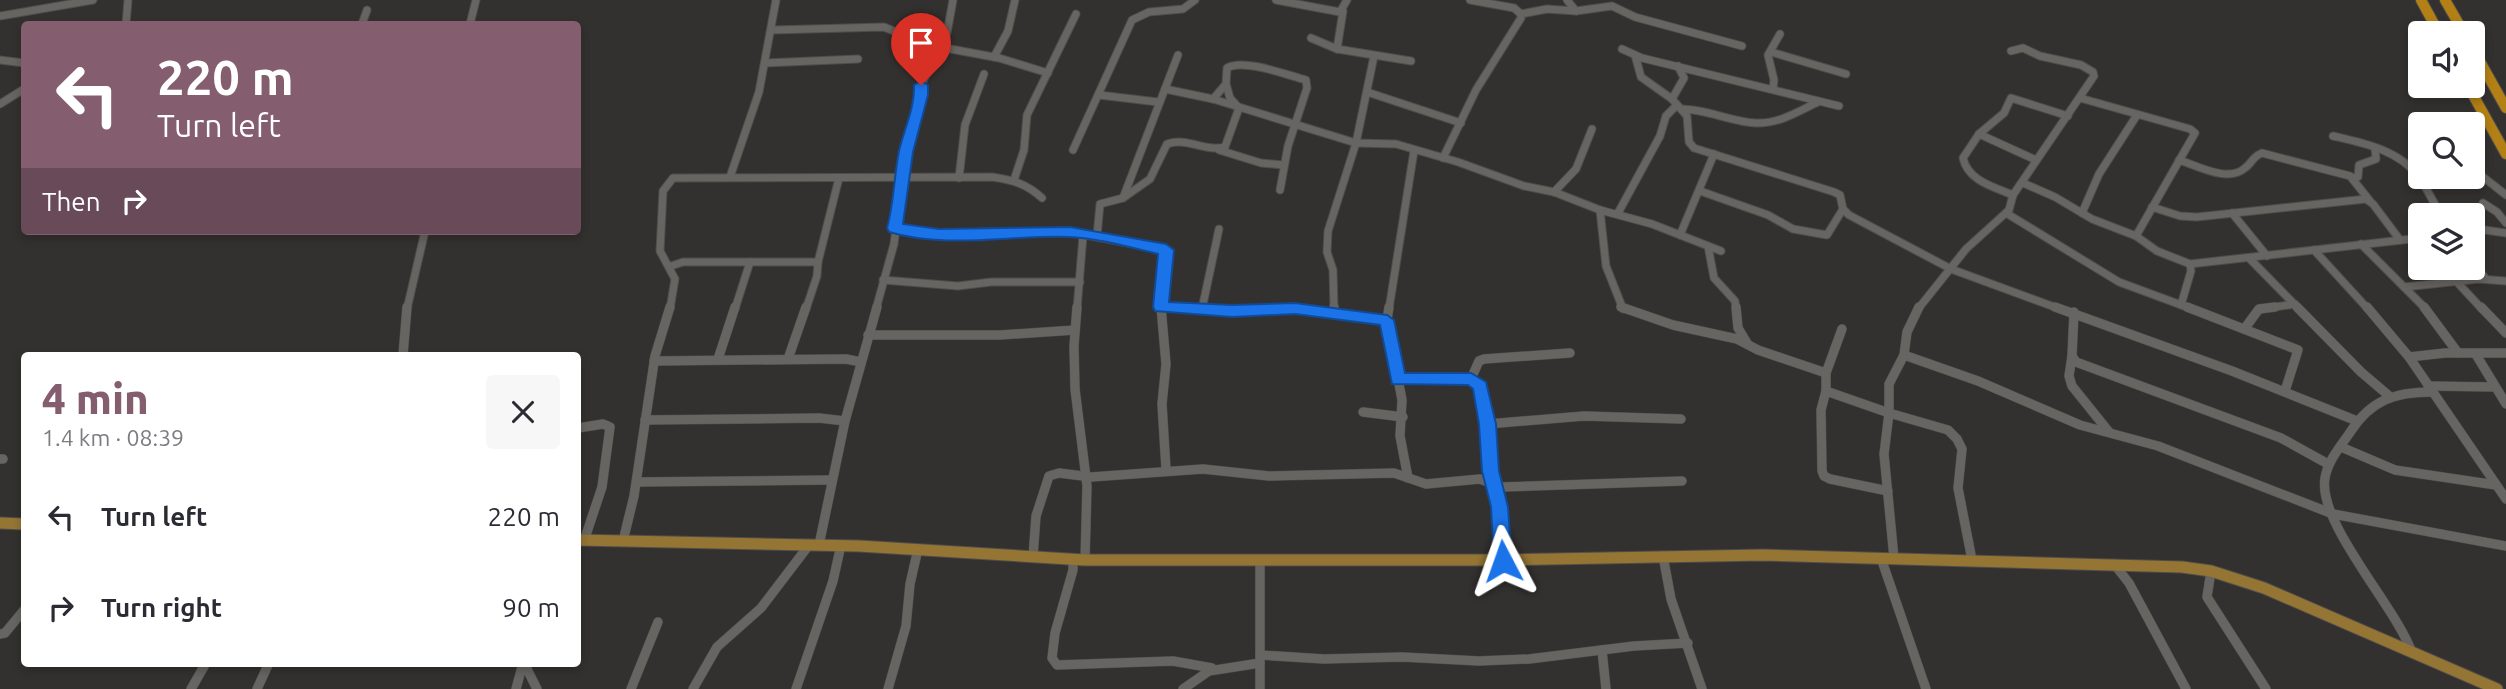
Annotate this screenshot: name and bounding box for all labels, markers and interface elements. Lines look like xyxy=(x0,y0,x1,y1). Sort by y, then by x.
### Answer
pin xyxy=(891,13,951,85)
map controls xyxy=(2408,21,2485,280)
button: sound xyxy=(2408,21,2485,98)
icon: arrive xyxy=(902,24,940,62)
icon: left xyxy=(42,49,133,140)
text: 220 m xyxy=(157,49,294,104)
text: Turn left xyxy=(157,107,281,143)
button: search xyxy=(2408,112,2485,189)
icon: right xyxy=(115,182,153,220)
text: Then xyxy=(42,187,101,216)
button: layers xyxy=(2408,203,2485,280)
text: 4 min xyxy=(42,375,149,422)
button: close xyxy=(486,375,560,449)
text: 1.4 km · 08:39 xyxy=(42,425,184,450)
icon: left xyxy=(42,498,80,536)
text: Turn left xyxy=(101,502,207,531)
text: 220 m xyxy=(488,502,560,531)
position arrow xyxy=(1466,524,1540,598)
icon: right xyxy=(42,589,80,627)
text: Turn right xyxy=(101,593,222,622)
text: 90 m xyxy=(502,593,560,622)

